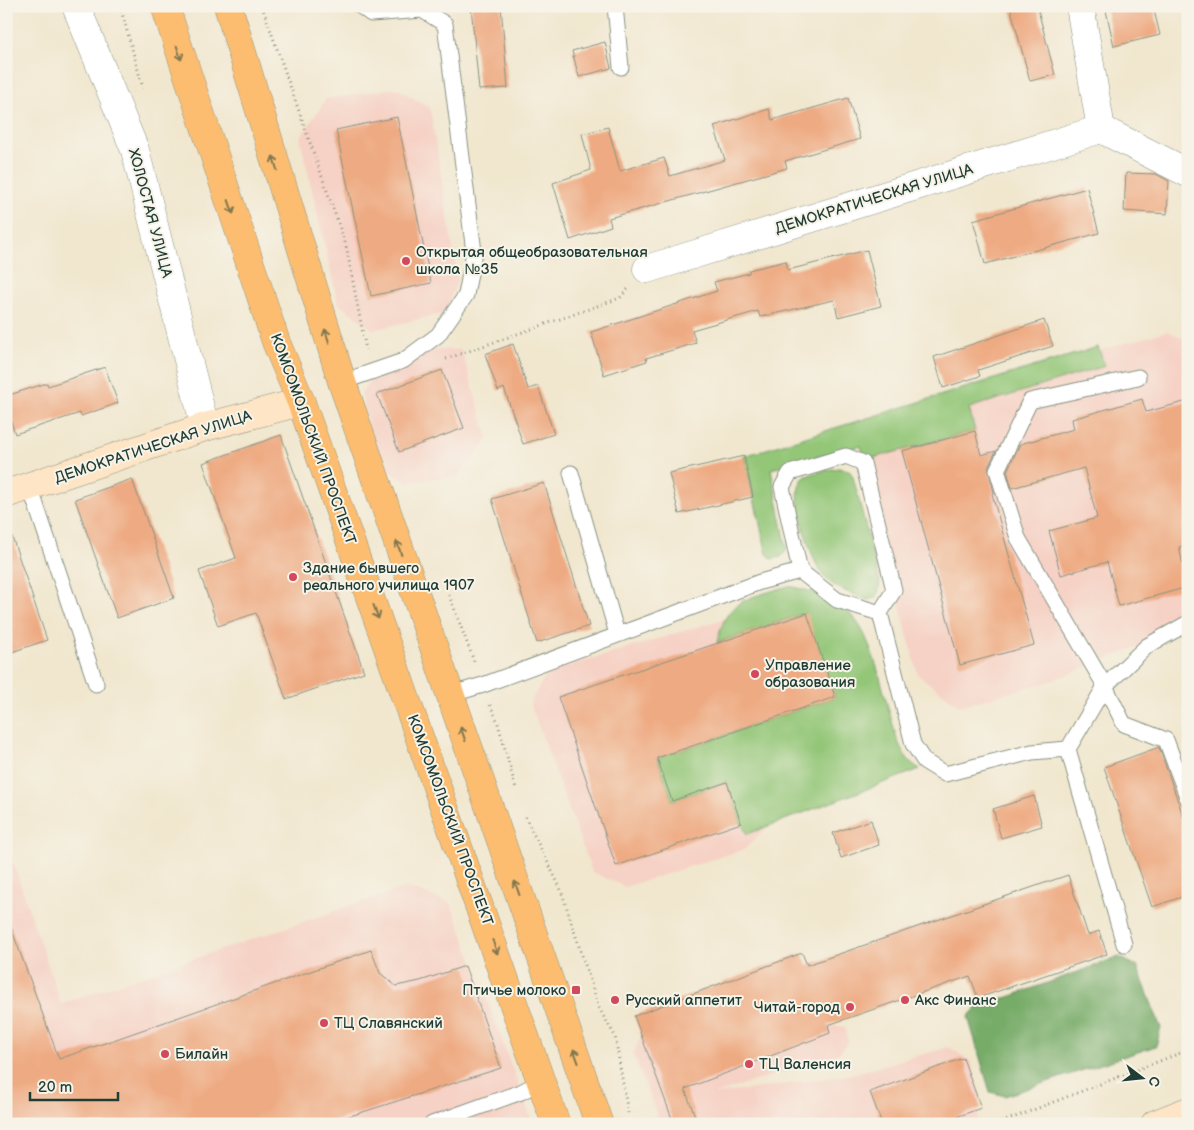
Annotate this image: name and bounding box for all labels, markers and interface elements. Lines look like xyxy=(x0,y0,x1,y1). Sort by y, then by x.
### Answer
one-way arrow xyxy=(175,44,185,60)
street label: ХОЛОСТАЯ УЛИЦА xyxy=(124,146,177,281)
one-way arrow xyxy=(269,156,279,172)
street label: ДЕМОКРАТИЧЕСКАЯ УЛИЦА xyxy=(773,160,976,238)
one-way arrow xyxy=(227,199,236,214)
place label: Открытая общеобразовательная школа №35 xyxy=(416,243,648,279)
marker: Открытая общеобразовательная школа №35 xyxy=(400,255,412,267)
one-way arrow xyxy=(321,328,331,344)
street label: КОМСОМОЛЬСКИЙ ПРОСПЕКТ xyxy=(266,331,360,547)
street label: ДЕМОКРАТИЧЕСКАЯ УЛИЦА xyxy=(52,406,255,488)
one-way arrow xyxy=(393,540,403,556)
place label: Здание бывшего реального училища 1907 xyxy=(303,559,475,595)
marker: Здание бывшего реального училища 1907 xyxy=(287,571,299,583)
one-way arrow xyxy=(372,604,381,620)
place label: Управление образования xyxy=(765,656,855,692)
marker: Управление образования xyxy=(749,668,761,680)
street label: КОМСОМОЛЬСКИЙ ПРОСПЕКТ xyxy=(403,712,497,928)
one-way arrow xyxy=(458,727,467,743)
one-way arrow xyxy=(512,880,521,896)
one-way arrow xyxy=(491,939,500,954)
place label: Птичье молоко xyxy=(462,981,566,1000)
marker: Птичье молоко xyxy=(570,984,582,996)
place label: Русский аппетит xyxy=(625,991,742,1010)
place label: Акс Финанс xyxy=(914,991,997,1010)
marker: Русский аппетит xyxy=(609,994,621,1006)
marker: Акс Финанс xyxy=(899,994,911,1006)
place label: Читай-город xyxy=(754,998,840,1017)
marker: Читай-город xyxy=(844,1001,856,1013)
place label: ТЦ Славянский xyxy=(334,1014,443,1033)
marker: ТЦ Славянский xyxy=(318,1017,330,1029)
place label: Билайн xyxy=(175,1045,228,1064)
marker: Билайн xyxy=(159,1048,171,1060)
one-way arrow xyxy=(571,1048,581,1064)
north arrow xyxy=(1116,1052,1166,1102)
place label: ТЦ Валенсия xyxy=(759,1055,851,1074)
marker: ТЦ Валенсия xyxy=(743,1058,755,1070)
scale bar xyxy=(30,1070,118,1102)
text: С xyxy=(1144,1074,1164,1089)
text: 20 m xyxy=(38,1078,72,1097)

